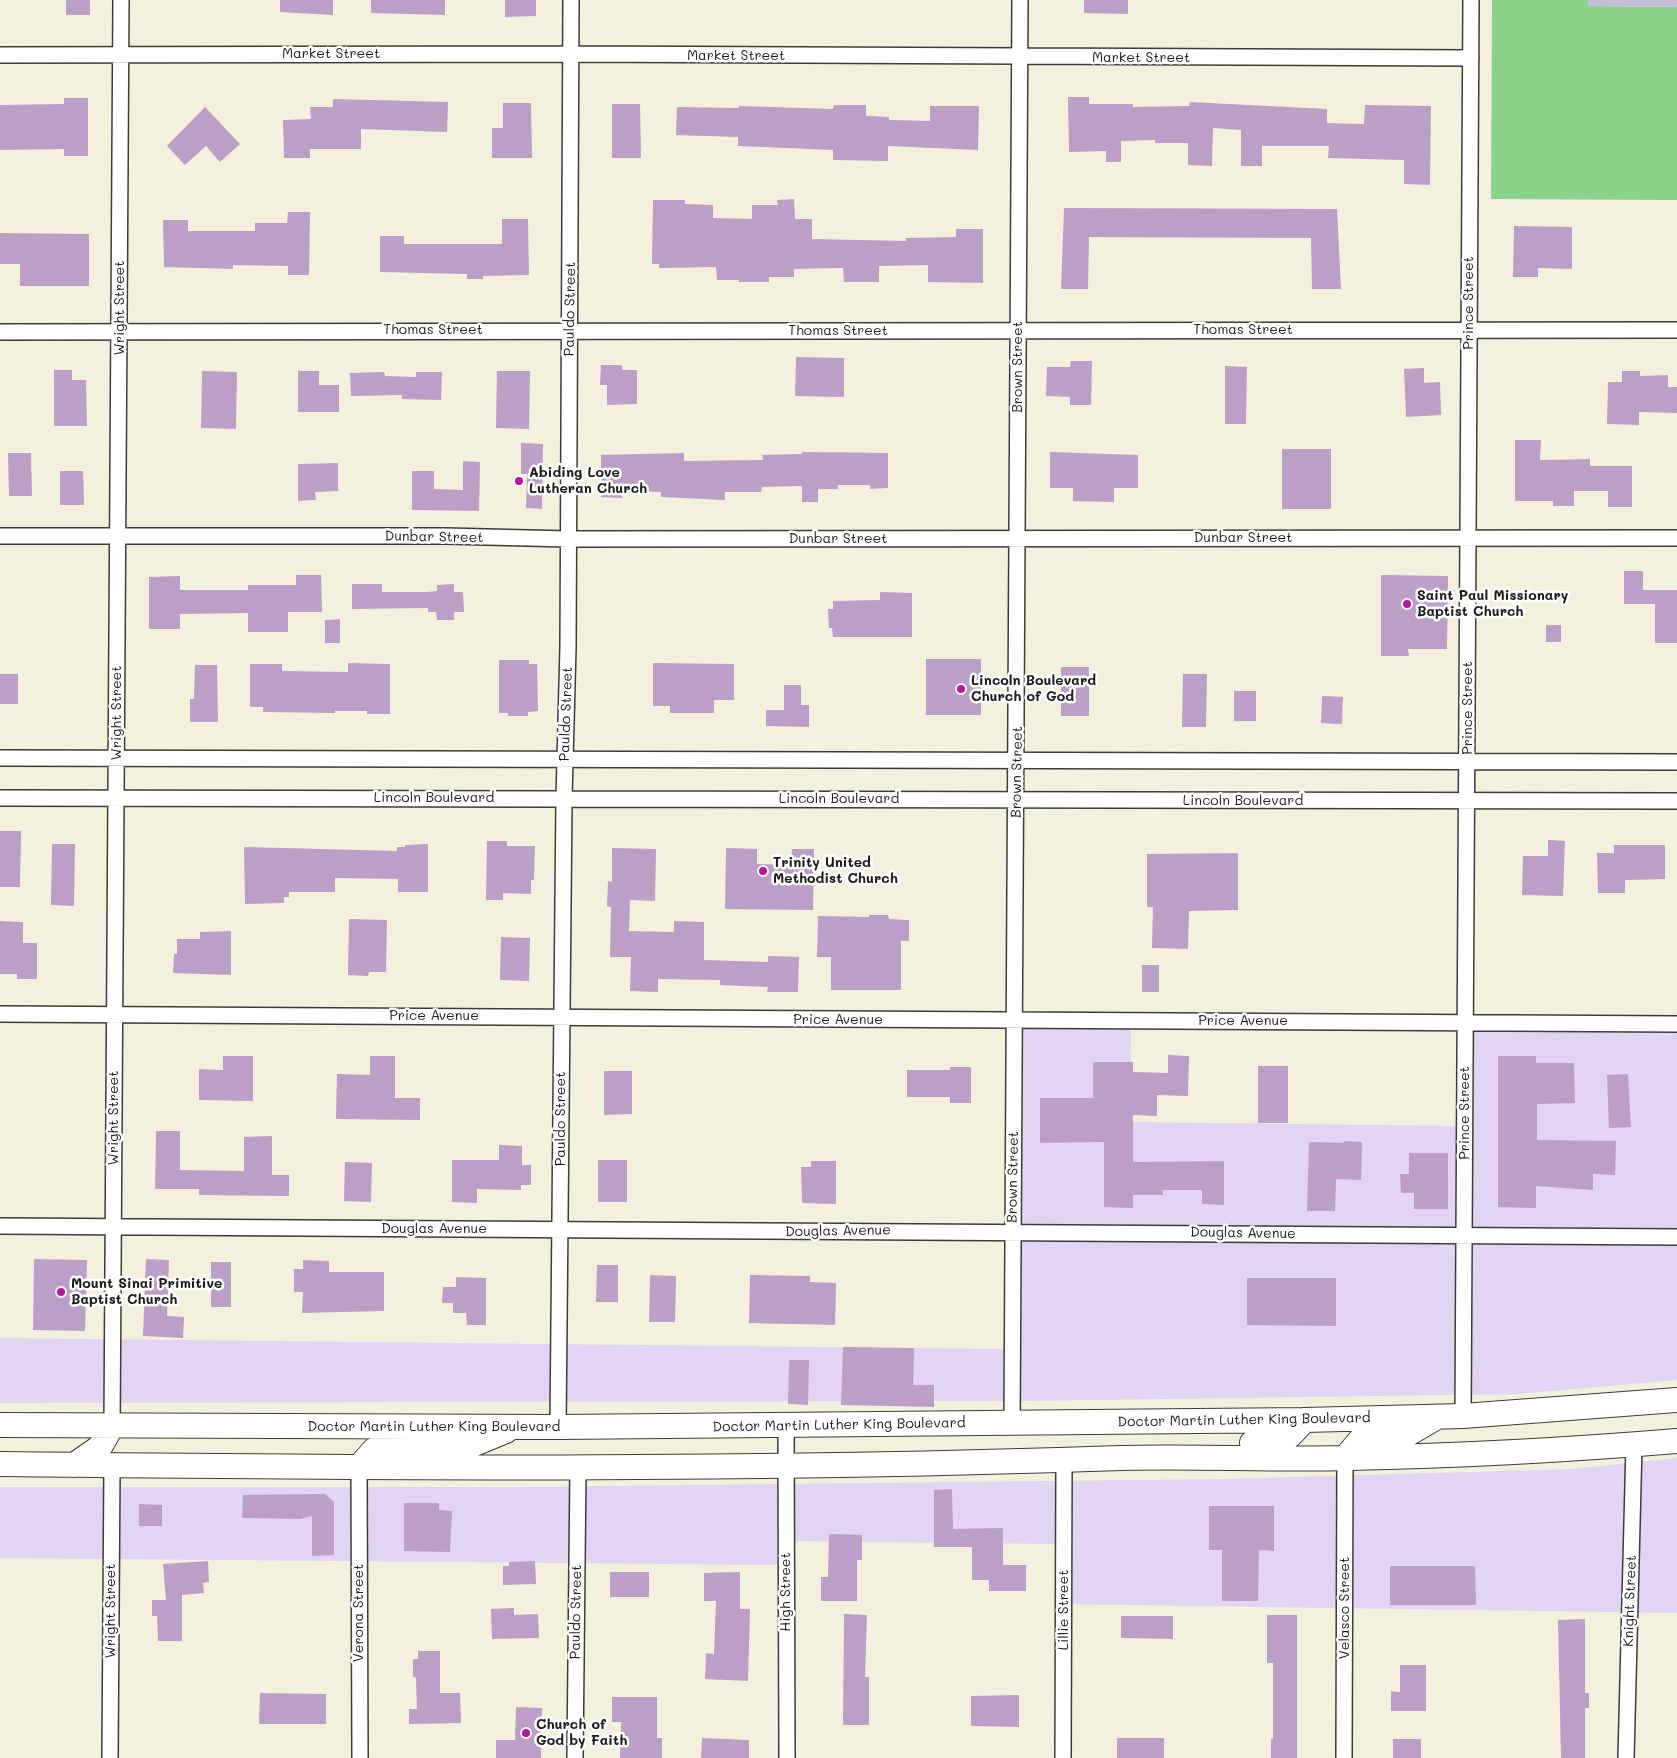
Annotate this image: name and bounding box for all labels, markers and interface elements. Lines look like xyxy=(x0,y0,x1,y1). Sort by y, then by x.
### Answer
street label: Market Street xyxy=(282,46,380,62)
street label: Market Street xyxy=(687,48,785,64)
street label: Market Street xyxy=(1092,50,1190,66)
street label: Prince Street xyxy=(1461,256,1477,350)
street label: Wright Street xyxy=(112,261,128,355)
street label: Pauldo Street xyxy=(561,262,579,356)
street label: Brown Street xyxy=(1010,321,1026,413)
street label: Thomas Street xyxy=(383,322,483,338)
street label: Thomas Street xyxy=(1193,322,1293,338)
street label: Thomas Street xyxy=(788,323,888,339)
place label: Abiding Love Lutheran Church xyxy=(529,465,647,498)
marker: Abiding Love Lutheran Church xyxy=(513,475,525,487)
street label: Dunbar Street xyxy=(384,528,484,546)
street label: Dunbar Street xyxy=(1194,530,1292,546)
street label: Dunbar Street xyxy=(789,531,887,547)
place label: Saint Paul Missionary Baptist Church xyxy=(1417,588,1568,620)
marker: Saint Paul Missionary Baptist Church xyxy=(1401,598,1413,610)
street label: Prince Street xyxy=(1460,661,1476,755)
street label: Wright Street xyxy=(109,666,125,760)
street label: Pauldo Street xyxy=(556,666,576,762)
place label: Lincoln Boulevard Church of God xyxy=(971,673,1096,706)
marker: Lincoln Boulevard Church of God xyxy=(955,683,967,695)
street label: Brown Street xyxy=(1008,726,1026,818)
street label: Lincoln Boulevard xyxy=(374,790,494,806)
street label: Lincoln Boulevard xyxy=(779,791,899,807)
street label: Lincoln Boulevard xyxy=(1183,793,1303,809)
place label: Trinity United Methodist Church xyxy=(773,855,898,888)
marker: Trinity United Methodist Church xyxy=(757,865,769,877)
street label: Price Avenue xyxy=(389,1008,479,1024)
street label: Price Avenue xyxy=(793,1012,883,1028)
street label: Price Avenue xyxy=(1198,1013,1288,1029)
street label: Prince Street xyxy=(1457,1066,1473,1160)
street label: Wright Street xyxy=(106,1071,122,1165)
street label: Pauldo Street xyxy=(553,1072,569,1166)
street label: Brown Street xyxy=(1004,1131,1022,1223)
street label: Douglas Avenue xyxy=(381,1221,487,1237)
street label: Douglas Avenue xyxy=(785,1222,891,1240)
street label: Douglas Avenue xyxy=(1190,1224,1296,1242)
place label: Mount Sinai Primitive Baptist Church xyxy=(71,1276,222,1308)
marker: Mount Sinai Primitive Baptist Church xyxy=(55,1286,67,1298)
street label: Doctor Martin Luther King Boulevard xyxy=(1117,1409,1371,1431)
street label: Doctor Martin Luther King Boulevard xyxy=(712,1414,966,1436)
street label: Doctor Martin Luther King Boulevard xyxy=(308,1419,560,1435)
street label: High Street xyxy=(778,1552,794,1632)
street label: Knight Street xyxy=(1620,1555,1640,1647)
street label: Velasco Street xyxy=(1337,1557,1353,1659)
street label: Wright Street xyxy=(103,1564,119,1658)
street label: Verona Street xyxy=(351,1564,367,1662)
street label: Pauldo Street xyxy=(567,1565,585,1659)
street label: Lillie Street xyxy=(1056,1570,1072,1650)
place label: Church of God by Faith xyxy=(536,1717,627,1750)
marker: Church of God by Faith xyxy=(520,1727,532,1739)

